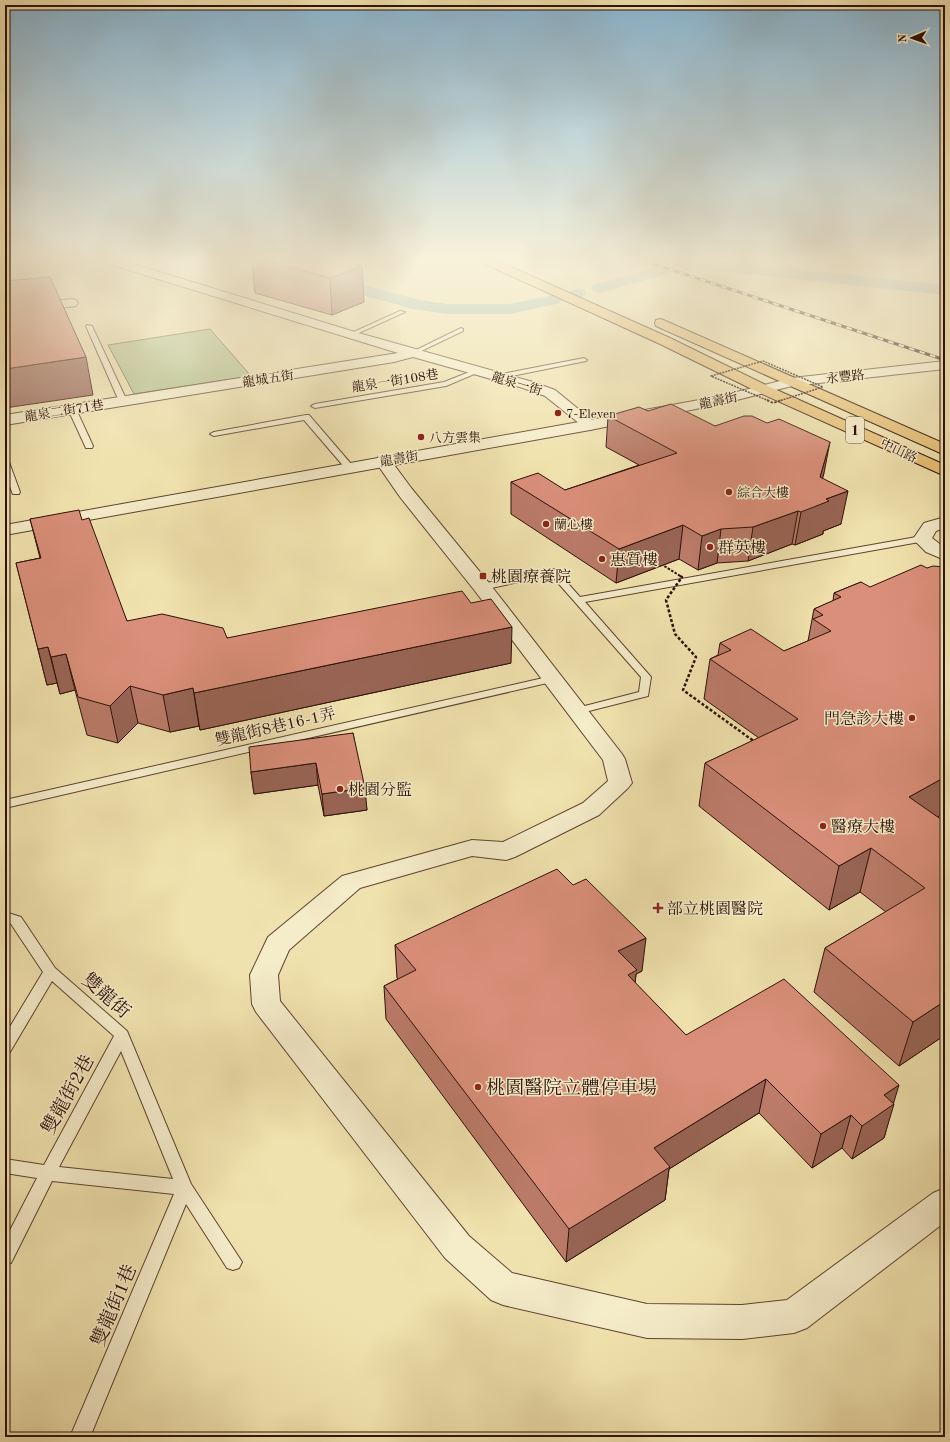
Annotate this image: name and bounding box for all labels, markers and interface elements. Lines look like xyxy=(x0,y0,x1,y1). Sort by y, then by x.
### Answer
north arrow xyxy=(892,18,932,58)
text: N xyxy=(898,33,909,43)
street label: 龍泉一街108巷 xyxy=(351,366,440,395)
street label: 龍城五街 xyxy=(241,367,295,390)
street label: 永豐路 xyxy=(825,368,865,386)
street label: 龍泉一街 xyxy=(490,369,544,398)
street label: 龍壽街 xyxy=(697,389,739,412)
street label: 龍泉二街71巷 xyxy=(23,397,105,424)
marker: 7-Eleven xyxy=(553,408,563,418)
place label: 7-Eleven xyxy=(566,408,616,421)
road number: 1 xyxy=(846,417,864,443)
place label: 八方雲集 xyxy=(429,431,481,445)
marker: 八方雲集 xyxy=(416,432,426,442)
street label: 中山路 xyxy=(878,436,919,465)
street label: 龍壽街 xyxy=(379,448,420,469)
place label: 綜合大樓 xyxy=(737,485,789,500)
marker: 綜合大樓 xyxy=(724,487,734,497)
place label: 蘭心樓 xyxy=(554,517,593,532)
marker: 蘭心樓 xyxy=(541,519,551,529)
place label: 群英樓 xyxy=(718,539,766,557)
marker: 群英樓 xyxy=(705,542,715,552)
place label: 惠質樓 xyxy=(610,551,658,569)
marker: 惠質樓 xyxy=(597,554,607,564)
place label: 桃園療養院 xyxy=(491,568,571,586)
marker: 桃園療養院 xyxy=(478,571,488,581)
street label: 雙龍街8巷16-1弄 xyxy=(213,704,337,750)
place label: 門急診大樓 xyxy=(824,710,904,728)
marker: 門急診大樓 xyxy=(907,713,917,723)
place label: 桃園分監 xyxy=(348,781,412,799)
marker: 桃園分監 xyxy=(335,784,345,794)
place label: 醫療大樓 xyxy=(831,818,895,836)
marker: 醫療大樓 xyxy=(818,821,828,831)
place label: 部立桃園醫院 xyxy=(667,900,763,918)
marker: 部立桃園醫院 xyxy=(652,902,664,914)
street label: 雙龍街 xyxy=(78,969,135,1023)
street label: 雙龍街2巷 xyxy=(37,1051,99,1138)
place label: 桃園醫院立體停車場 xyxy=(486,1077,657,1099)
marker: 桃園醫院立體停車場 xyxy=(473,1082,483,1092)
street label: 雙龍街1巷 xyxy=(87,1261,141,1350)

